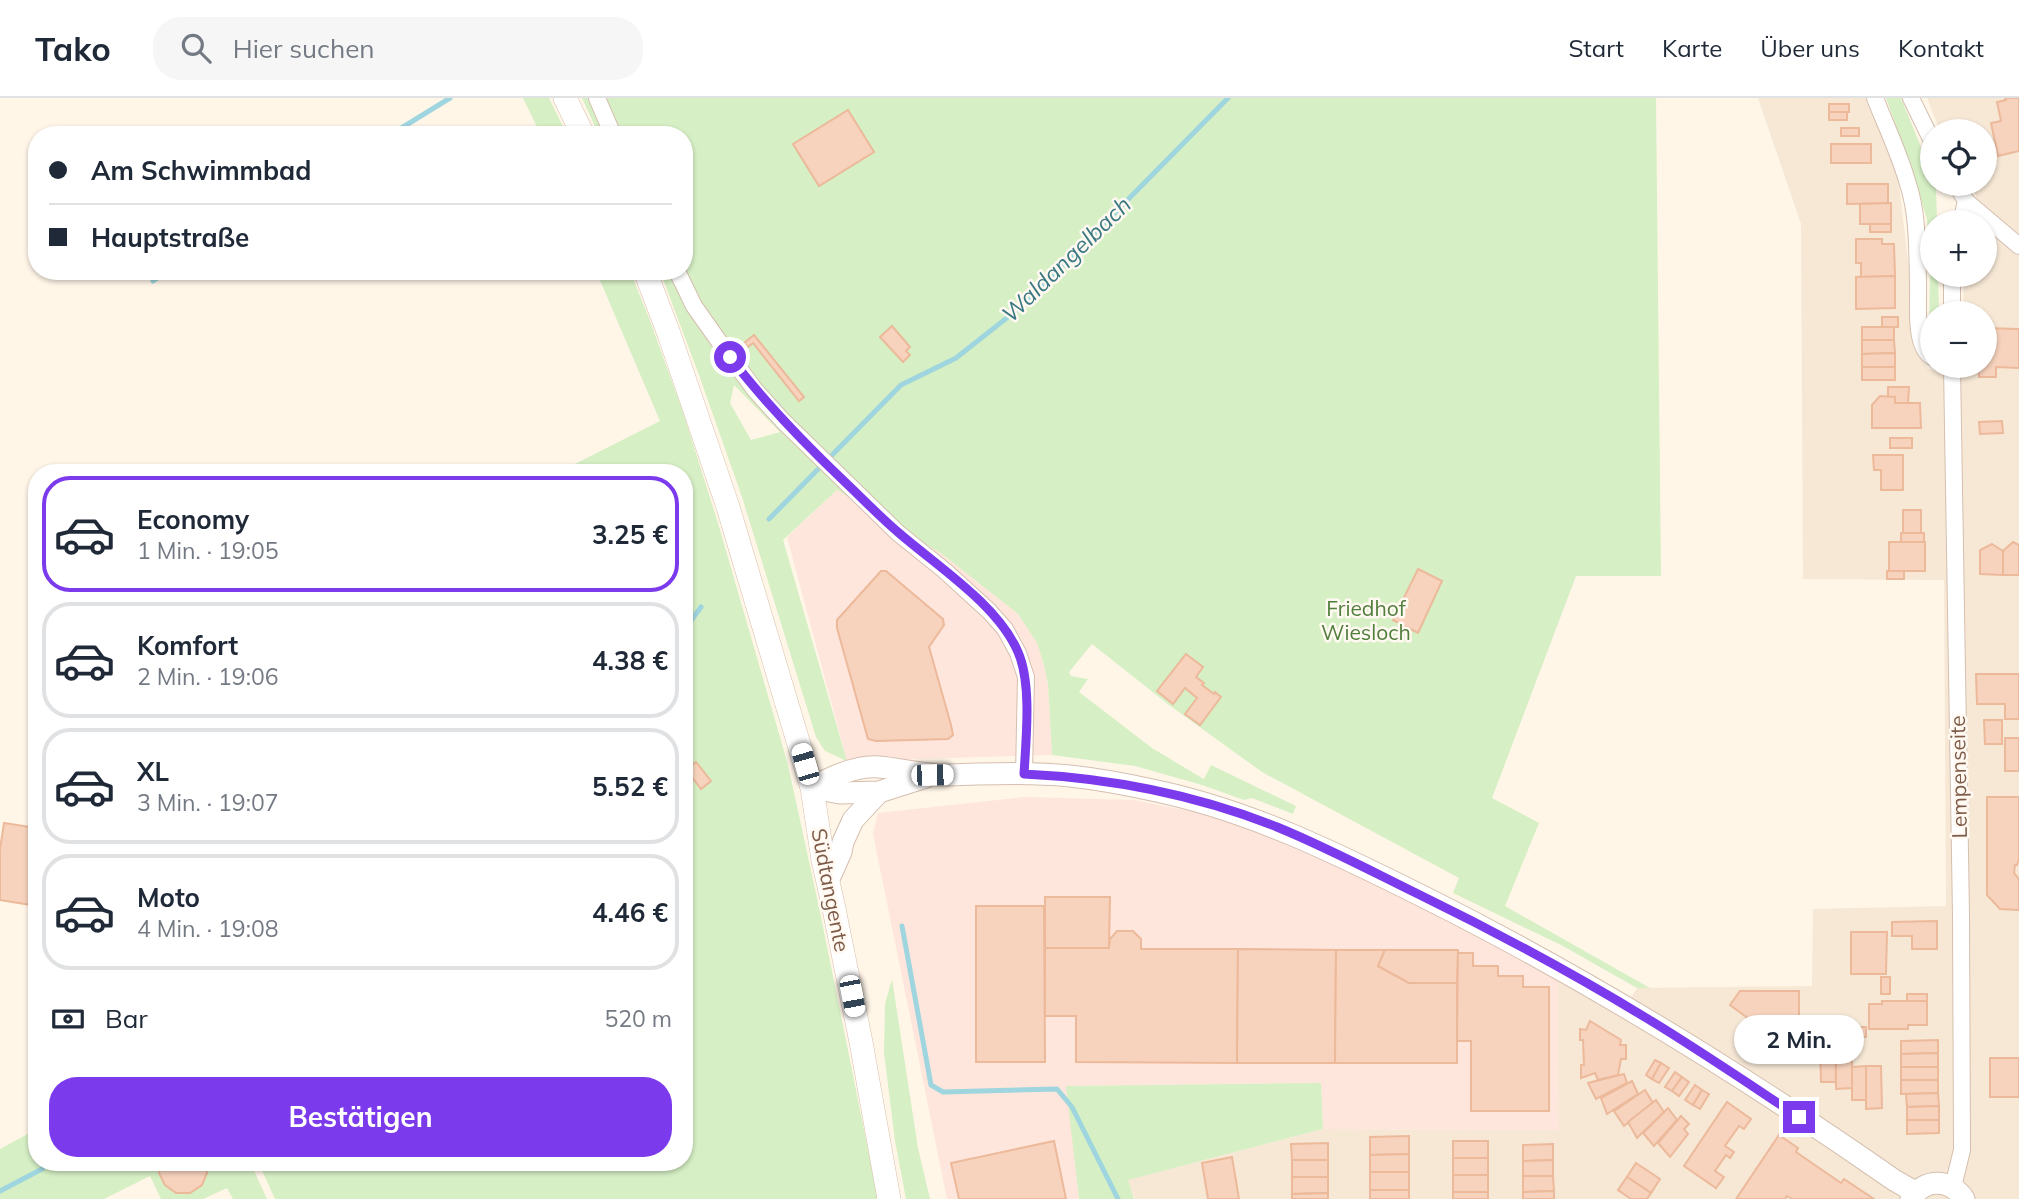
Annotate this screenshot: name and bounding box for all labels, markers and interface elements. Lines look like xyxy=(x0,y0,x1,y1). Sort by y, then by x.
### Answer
search box xyxy=(153,17,643,80)
text: Tako xyxy=(35,28,111,69)
icon: search xyxy=(177,29,215,67)
text: Hier suchen xyxy=(233,32,375,65)
text: Start xyxy=(1568,33,1624,63)
text: Karte xyxy=(1662,33,1722,63)
text: Über uns xyxy=(1760,33,1860,63)
text: Kontakt xyxy=(1898,33,1984,63)
map controls xyxy=(1920,119,1997,378)
button: locate xyxy=(1920,119,1997,196)
text: Am Schwimmbad xyxy=(91,154,311,187)
water label: Waldangelbach xyxy=(995,190,1137,328)
button: + xyxy=(1920,210,1997,287)
text: Hauptstraße xyxy=(91,221,249,254)
button: − xyxy=(1920,301,1997,378)
route start xyxy=(714,341,746,373)
icon: car xyxy=(53,503,116,566)
text: Economy xyxy=(137,503,249,536)
text: 3.25 € xyxy=(592,518,668,551)
text: 1 Min. · 19:05 xyxy=(137,536,279,565)
park label: Friedhof Wiesloch xyxy=(1321,595,1411,645)
icon: car xyxy=(53,629,116,692)
text: Komfort xyxy=(137,629,238,662)
text: 4.38 € xyxy=(592,644,668,677)
text: 2 Min. · 19:06 xyxy=(137,662,279,691)
street label: Lempenseite xyxy=(1944,715,1972,839)
car xyxy=(790,741,821,787)
icon: car xyxy=(53,755,116,818)
text: XL xyxy=(137,755,169,788)
car xyxy=(911,764,954,786)
text: 5.52 € xyxy=(592,770,668,803)
text: 3 Min. · 19:07 xyxy=(137,788,279,817)
street label: Südtangente xyxy=(806,826,856,954)
icon: car xyxy=(53,881,116,944)
text: Moto xyxy=(137,881,200,914)
text: 4.46 € xyxy=(592,896,668,929)
text: 4 Min. · 19:08 xyxy=(137,914,279,943)
car xyxy=(838,973,867,1019)
icon: cash xyxy=(49,1000,87,1038)
text: Bar xyxy=(105,1002,148,1035)
text: 520 m xyxy=(604,1004,672,1033)
callout: 2 Min. xyxy=(1734,1016,1864,1065)
text: 2 Min. xyxy=(1766,1025,1832,1054)
button: Bestätigen xyxy=(49,1077,672,1157)
route end xyxy=(1783,1101,1815,1133)

